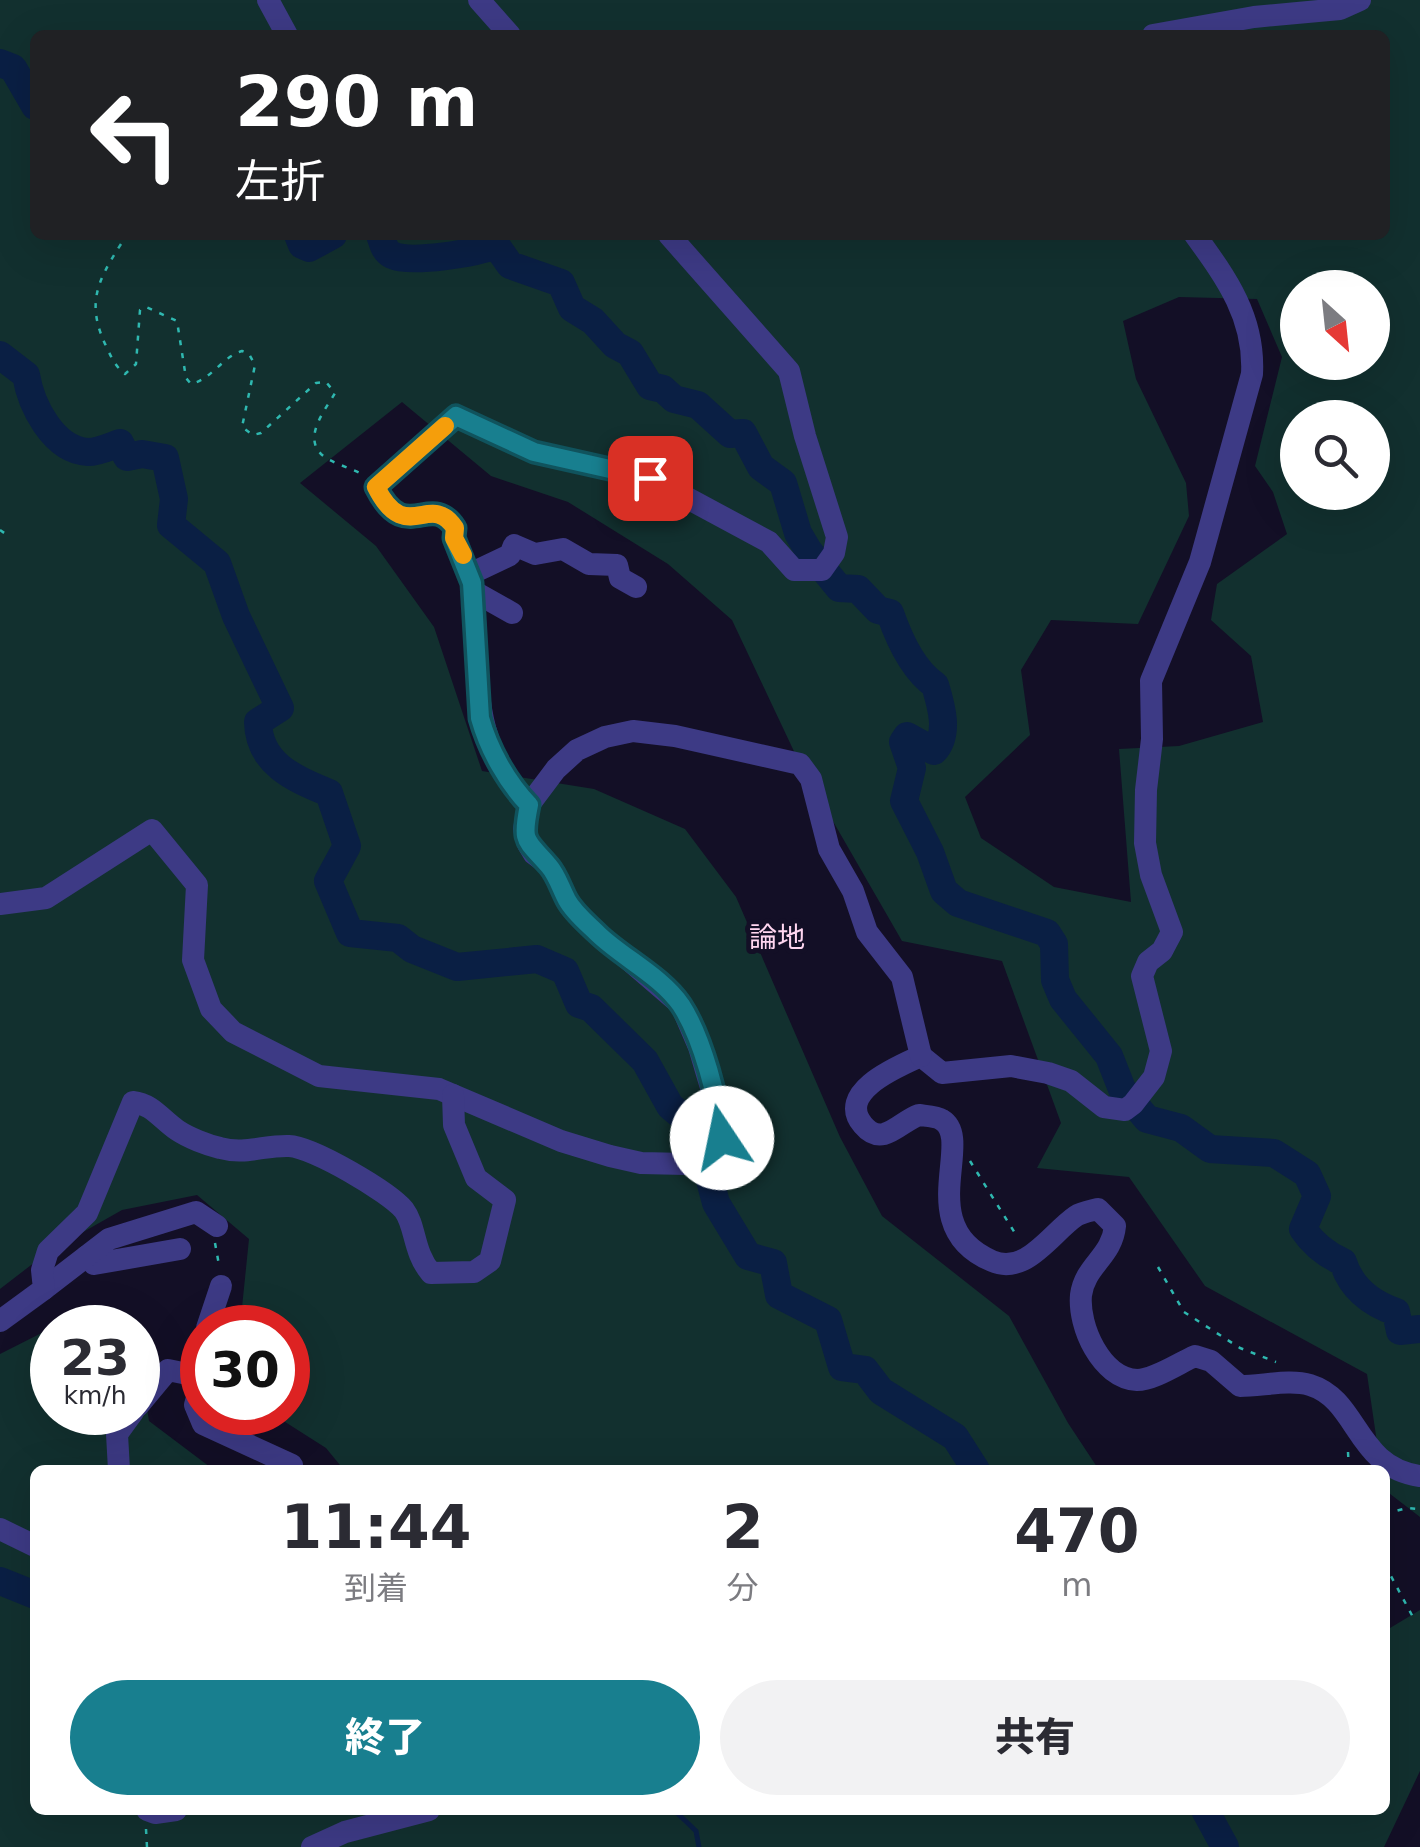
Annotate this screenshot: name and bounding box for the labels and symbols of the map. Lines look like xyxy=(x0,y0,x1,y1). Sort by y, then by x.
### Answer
north arrow xyxy=(1280,270,1390,380)
pin xyxy=(608,436,693,521)
district label: 論地 xyxy=(749,921,805,954)
position arrow xyxy=(670,1086,774,1190)
speed limit sign: 30 xyxy=(180,1305,310,1435)

